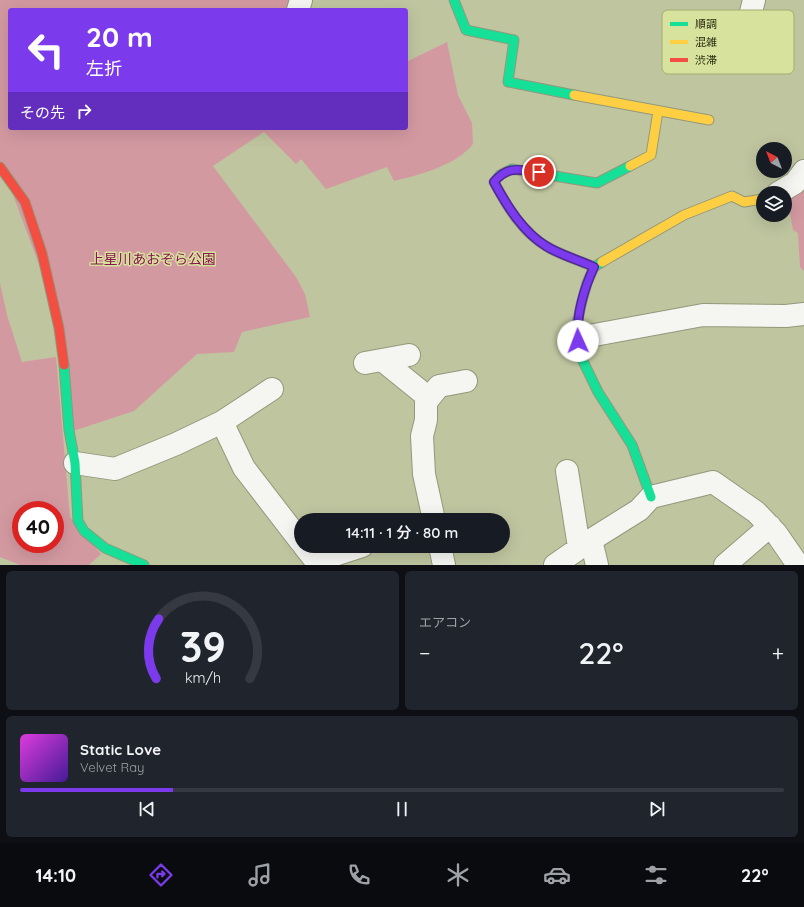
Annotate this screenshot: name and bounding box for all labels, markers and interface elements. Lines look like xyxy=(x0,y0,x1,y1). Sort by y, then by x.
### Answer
legend xyxy=(662,10,794,74)
text: 順調 xyxy=(695,17,717,31)
text: 20 m xyxy=(86,19,153,54)
icon: left xyxy=(20,24,72,76)
text: 混雑 xyxy=(695,35,717,49)
text: 渋滞 xyxy=(695,53,717,67)
text: 左折 xyxy=(86,57,122,80)
icon: right xyxy=(73,100,95,122)
text: その先 xyxy=(20,103,65,122)
north arrow xyxy=(756,142,792,178)
map controls xyxy=(756,142,792,222)
pin xyxy=(522,155,556,189)
icon: arrive xyxy=(528,161,550,183)
button: layers xyxy=(756,186,792,222)
park label: 上星川あおぞら公園 xyxy=(90,250,216,268)
position arrow xyxy=(557,320,599,362)
speed limit sign: 40 xyxy=(12,501,64,553)
text: 14:11 · 1 分 · 80 m xyxy=(346,523,458,542)
text: エアコン xyxy=(419,614,471,630)
text: 39 xyxy=(180,619,225,671)
text: 22° xyxy=(579,634,624,672)
text: − xyxy=(419,639,430,667)
text: + xyxy=(772,639,784,667)
text: km/h xyxy=(184,668,221,686)
text: Static Love xyxy=(80,740,161,759)
text: Velvet Ray xyxy=(80,759,145,775)
icon: previous xyxy=(136,798,158,820)
icon: pause xyxy=(391,798,413,820)
icon: next xyxy=(646,798,668,820)
icon: directions xyxy=(147,861,175,889)
icon: music xyxy=(246,861,274,889)
icon: phone xyxy=(345,861,373,889)
icon: climate xyxy=(444,861,472,889)
icon: car xyxy=(543,861,571,889)
icon: filters xyxy=(642,861,670,889)
text: 14:10 xyxy=(35,864,76,887)
text: 22° xyxy=(741,864,769,887)

